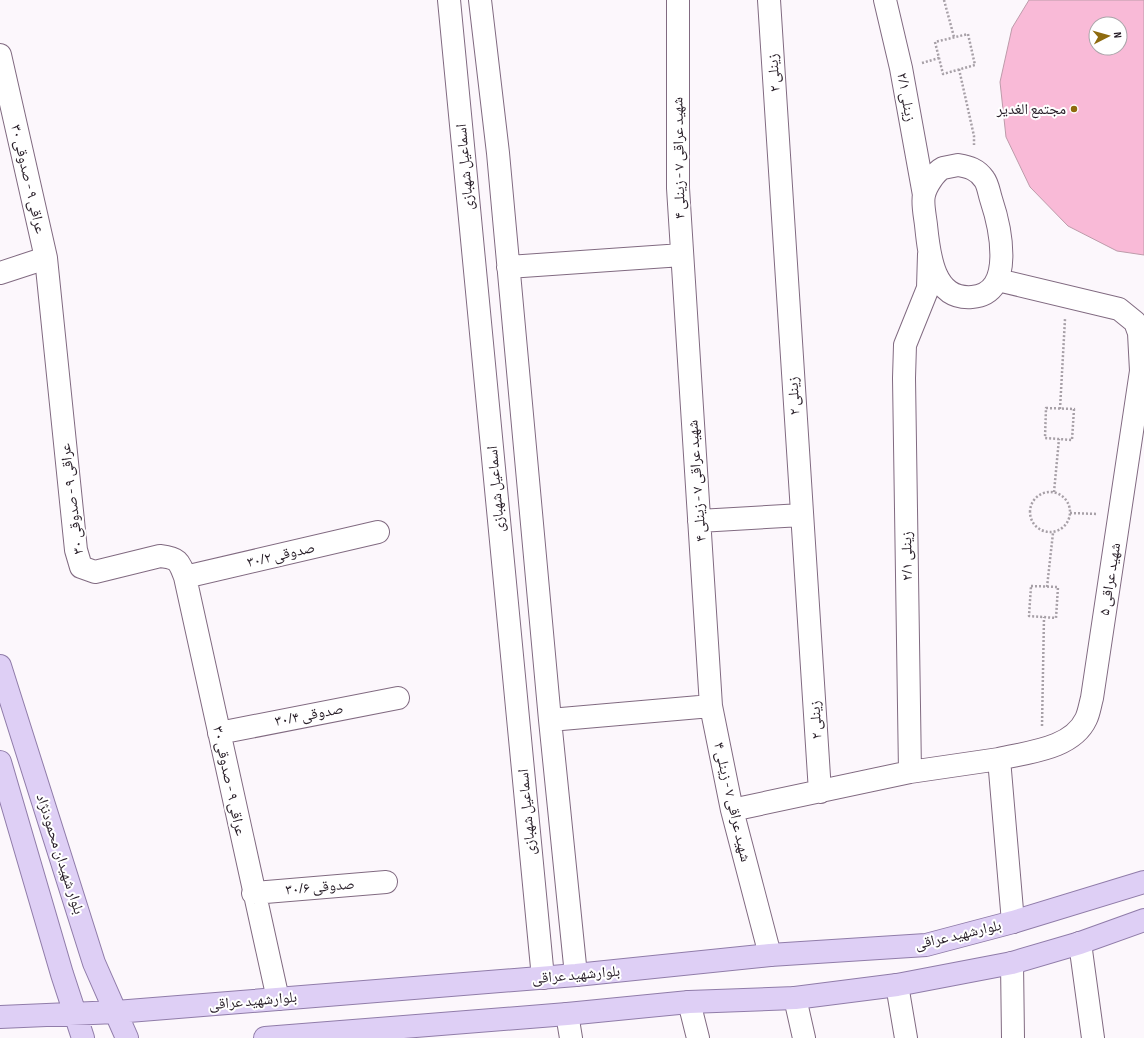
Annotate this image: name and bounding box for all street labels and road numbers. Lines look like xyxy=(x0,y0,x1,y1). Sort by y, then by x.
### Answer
street label: زینلی ۲ xyxy=(763,53,785,93)
street label: زینلی ۲/۱ xyxy=(892,71,920,123)
street label: شهید عراقی ۷ - زینلی ۴ xyxy=(668,97,690,219)
street label: عراقی ۹ - صدوقی ۳۰ xyxy=(6,122,50,236)
street label: اسماعیل شهبازی xyxy=(452,123,478,211)
street label: زینلی ۲ xyxy=(783,376,804,416)
street label: شهید عراقی ۷ - زینلی ۴ xyxy=(683,419,711,543)
street label: عراقی ۹ - صدوقی ۳۰ xyxy=(56,442,88,556)
street label: اسماعیل شهبازی xyxy=(483,445,509,533)
street label: زینلی ۲/۱ xyxy=(897,531,917,581)
street label: صدوقی ۳۰/۲ xyxy=(245,538,317,572)
street label: شهید عراقی ۵ xyxy=(1095,541,1125,617)
street label: صدوقی ۳۰/۴ xyxy=(273,699,345,731)
street label: زینلی ۲ xyxy=(805,700,826,740)
street label: عراقی ۹ - صدوقی ۳۰ xyxy=(208,724,250,838)
street label: شهید عراقی ۷ - زینلی ۴ xyxy=(709,740,755,864)
street label: اسماعیل شهبازی xyxy=(514,768,540,856)
street label: بلوار شهیدان محمودنژاد xyxy=(32,791,88,917)
street label: صدوقی ۳۰/۶ xyxy=(285,875,355,899)
street label: بلوارشهید عراقی xyxy=(913,916,1003,954)
street label: بلوارشهید عراقی xyxy=(531,962,621,988)
street label: بلوارشهید عراقی xyxy=(208,988,298,1014)

